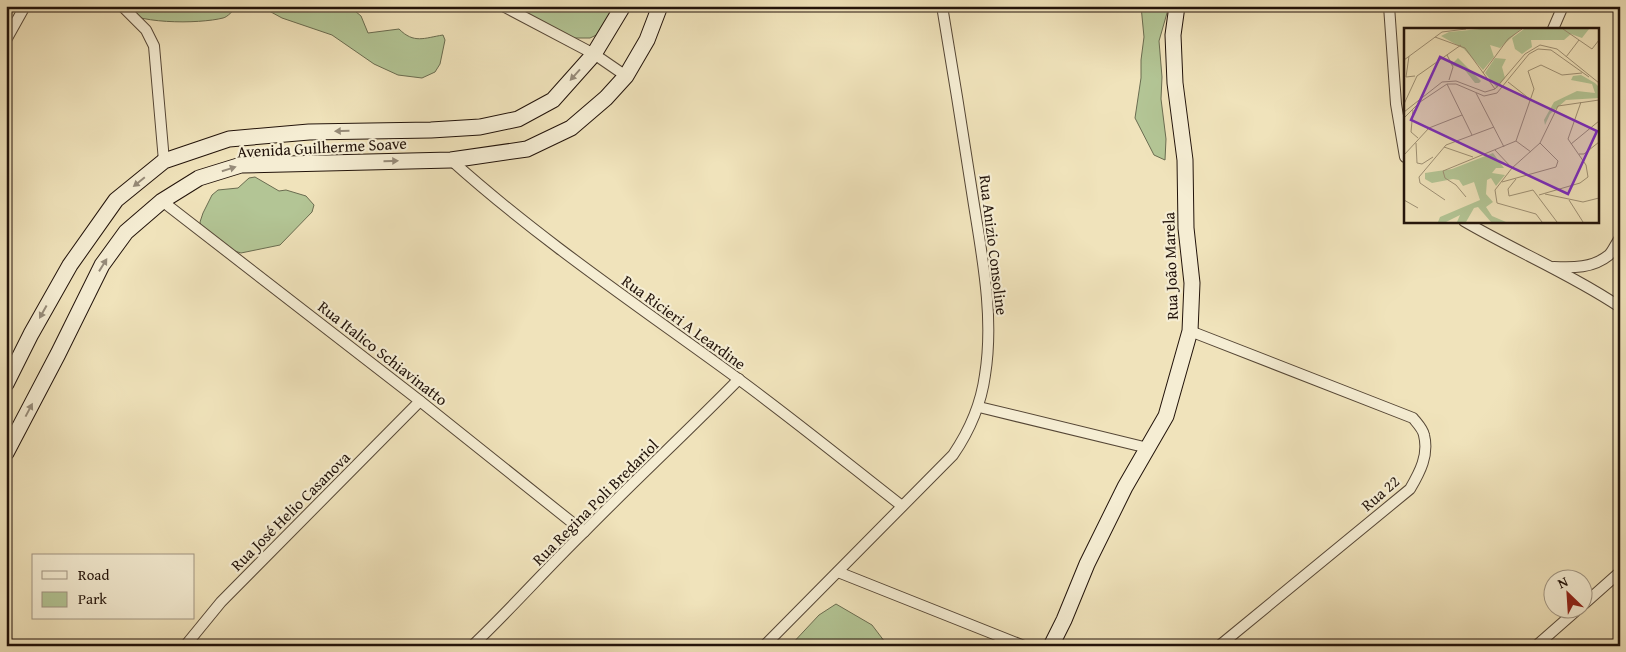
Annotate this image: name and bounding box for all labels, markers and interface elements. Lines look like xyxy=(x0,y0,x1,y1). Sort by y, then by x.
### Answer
inset map xyxy=(1404,28,1598,222)
one-way arrow xyxy=(569,68,581,80)
one-way arrow xyxy=(334,127,350,135)
street label: Avenida Guilherme Soave xyxy=(237,131,407,163)
one-way arrow xyxy=(383,157,399,165)
one-way arrow xyxy=(221,165,236,173)
street label: Rua Anizio Consoline xyxy=(973,173,1015,317)
one-way arrow xyxy=(133,176,146,187)
street label: Rua João Marela xyxy=(1156,211,1184,320)
one-way arrow xyxy=(98,258,107,272)
street label: Rua Ricieri A Leardine xyxy=(617,269,751,375)
street label: Rua Italico Schiavinatto xyxy=(313,295,453,411)
one-way arrow xyxy=(39,305,48,318)
one-way arrow xyxy=(25,402,33,417)
street label: Rua Regina Poli Bredariol xyxy=(526,433,664,571)
street label: Rua José Helio Casanova xyxy=(225,445,356,576)
street label: Rua 22 xyxy=(1355,469,1405,517)
legend xyxy=(32,554,195,620)
text: Road xyxy=(78,564,109,585)
north arrow xyxy=(1544,570,1594,620)
text: N xyxy=(1554,571,1572,593)
text: Park xyxy=(78,588,107,609)

